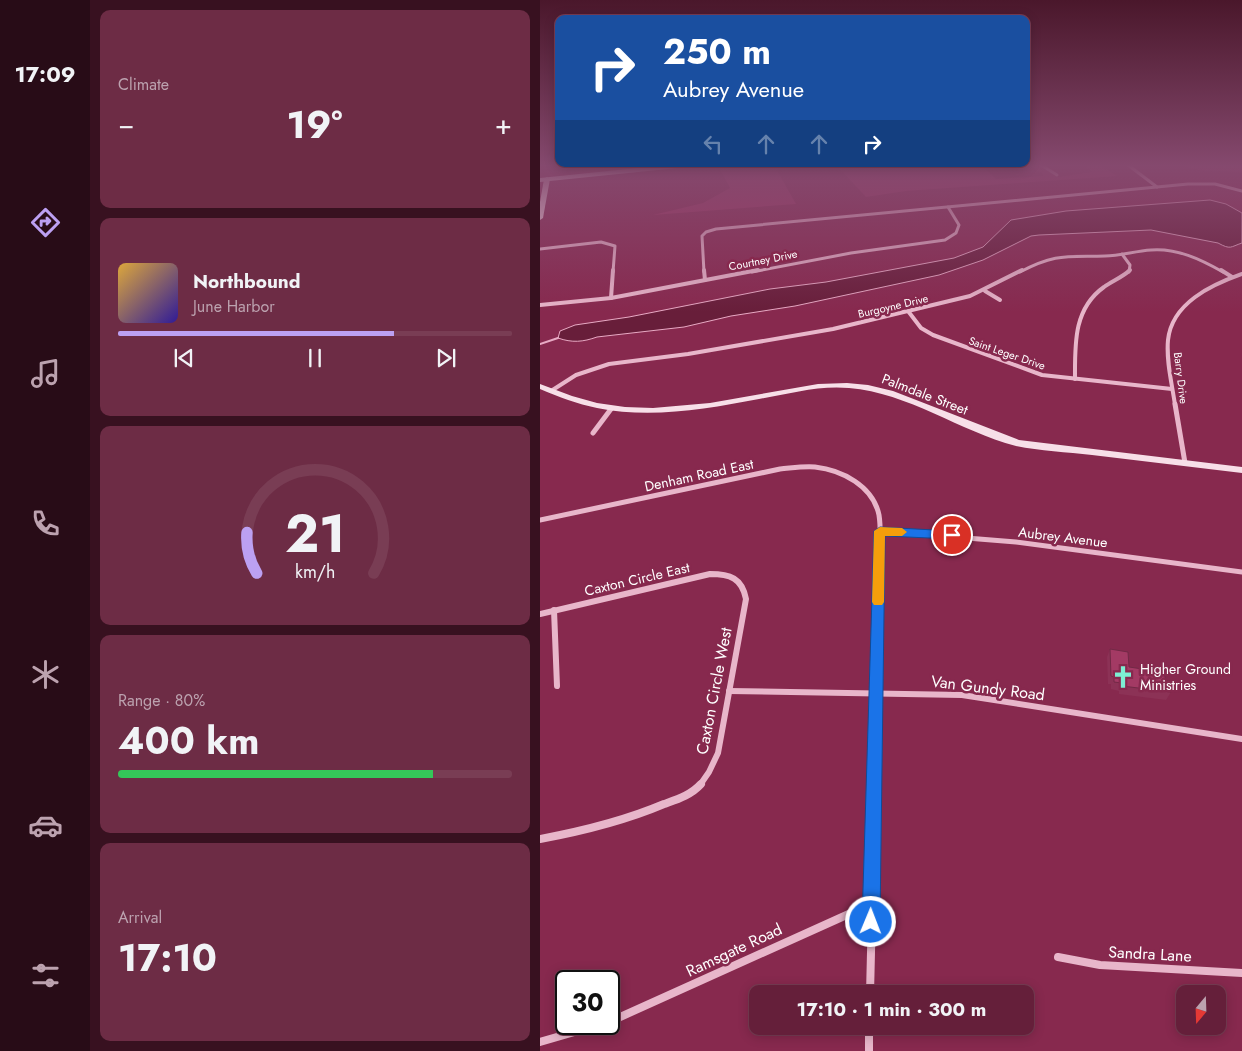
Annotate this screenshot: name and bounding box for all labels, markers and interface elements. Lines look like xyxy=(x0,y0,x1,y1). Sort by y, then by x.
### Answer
text: 250 m xyxy=(663,27,771,77)
icon: right xyxy=(580,35,645,100)
text: 17:09 xyxy=(15,58,75,90)
text: Climate xyxy=(118,73,169,96)
text: Aubrey Avenue xyxy=(663,73,804,105)
text: 19° xyxy=(287,97,343,152)
text: − xyxy=(118,104,135,145)
text: + xyxy=(495,104,512,145)
icon: left xyxy=(699,130,727,158)
icon: ahead xyxy=(752,130,780,158)
icon: ahead xyxy=(805,130,833,158)
icon: right xyxy=(858,130,886,158)
icon: directions xyxy=(28,205,63,240)
street label: Courtney Drive xyxy=(727,245,799,274)
text: Northbound xyxy=(193,268,300,295)
street label: Burgoyne Drive xyxy=(856,290,930,322)
text: June Harbor xyxy=(193,295,275,318)
street label: Saint Leger Drive xyxy=(967,332,1048,374)
icon: previous xyxy=(170,344,198,372)
icon: pause xyxy=(301,344,329,372)
icon: next xyxy=(432,344,460,372)
street label: Barry Drive xyxy=(1170,351,1192,405)
icon: music xyxy=(28,356,63,391)
street label: Palmdale Street xyxy=(879,368,972,420)
street label: Denham Road East xyxy=(643,454,756,496)
text: 21 xyxy=(285,496,345,572)
icon: phone xyxy=(28,506,63,541)
pin xyxy=(931,514,973,556)
icon: arrive xyxy=(938,521,966,549)
street label: Aubrey Avenue xyxy=(1017,522,1109,552)
street label: Caxton Circle East xyxy=(582,557,692,601)
text: km/h xyxy=(295,559,335,585)
street label: Caxton Circle West xyxy=(690,625,738,757)
icon: climate xyxy=(28,657,63,692)
place label: Higher Ground Ministries xyxy=(1140,659,1231,695)
church icon: Higher Ground Ministries xyxy=(1110,664,1136,690)
street label: Van Gundy Road xyxy=(930,670,1046,706)
text: Range · 80% xyxy=(118,689,205,712)
text: 400 km xyxy=(118,713,259,768)
icon: car xyxy=(28,808,63,843)
position arrow xyxy=(844,895,896,947)
text: Arrival xyxy=(118,906,162,929)
street label: Ramsgate Road xyxy=(682,918,786,982)
text: 17:10 xyxy=(118,930,217,985)
street label: Sandra Lane xyxy=(1108,940,1192,968)
icon: filters xyxy=(28,958,63,993)
speed limit sign: 30 xyxy=(555,970,620,1035)
north arrow xyxy=(1176,985,1226,1035)
map controls xyxy=(1176,985,1226,1035)
text: 17:10 · 1 min · 300 m xyxy=(797,996,986,1023)

